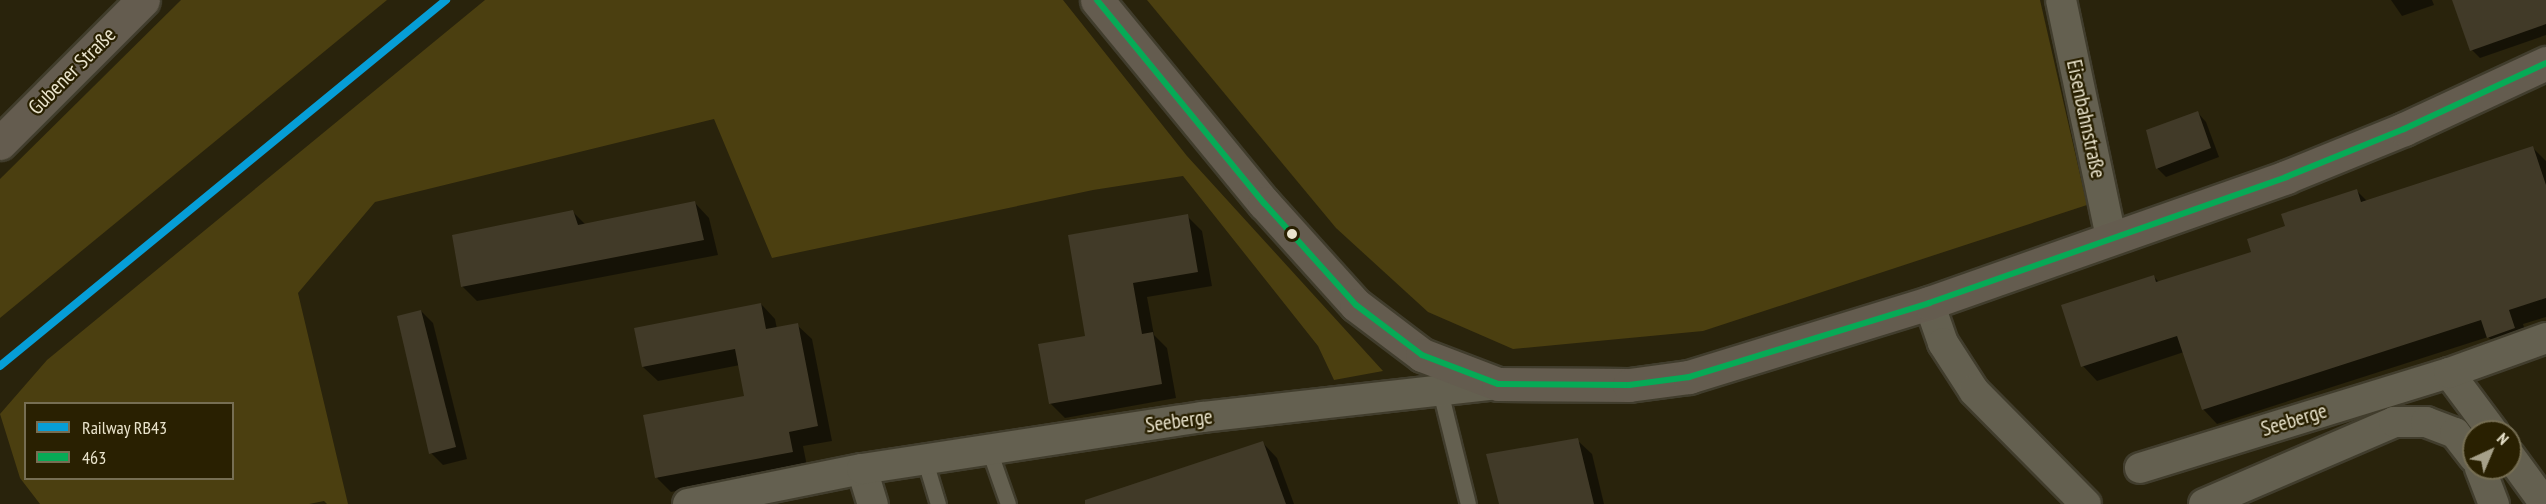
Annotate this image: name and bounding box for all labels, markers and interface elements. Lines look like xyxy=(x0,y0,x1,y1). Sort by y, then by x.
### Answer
street label: Gubener Straße xyxy=(23,22,121,120)
street label: Eisenbahnstraße xyxy=(2061,57,2111,181)
unlabelled marker xyxy=(1286,228,1298,240)
street label: Seeberge xyxy=(2258,398,2330,442)
legend xyxy=(24,402,234,480)
street label: Seeberge xyxy=(1144,404,1214,438)
text: Railway RB43 xyxy=(82,416,167,439)
north arrow xyxy=(2462,420,2522,480)
text: N xyxy=(2493,428,2513,449)
text: 463 xyxy=(82,446,106,469)

